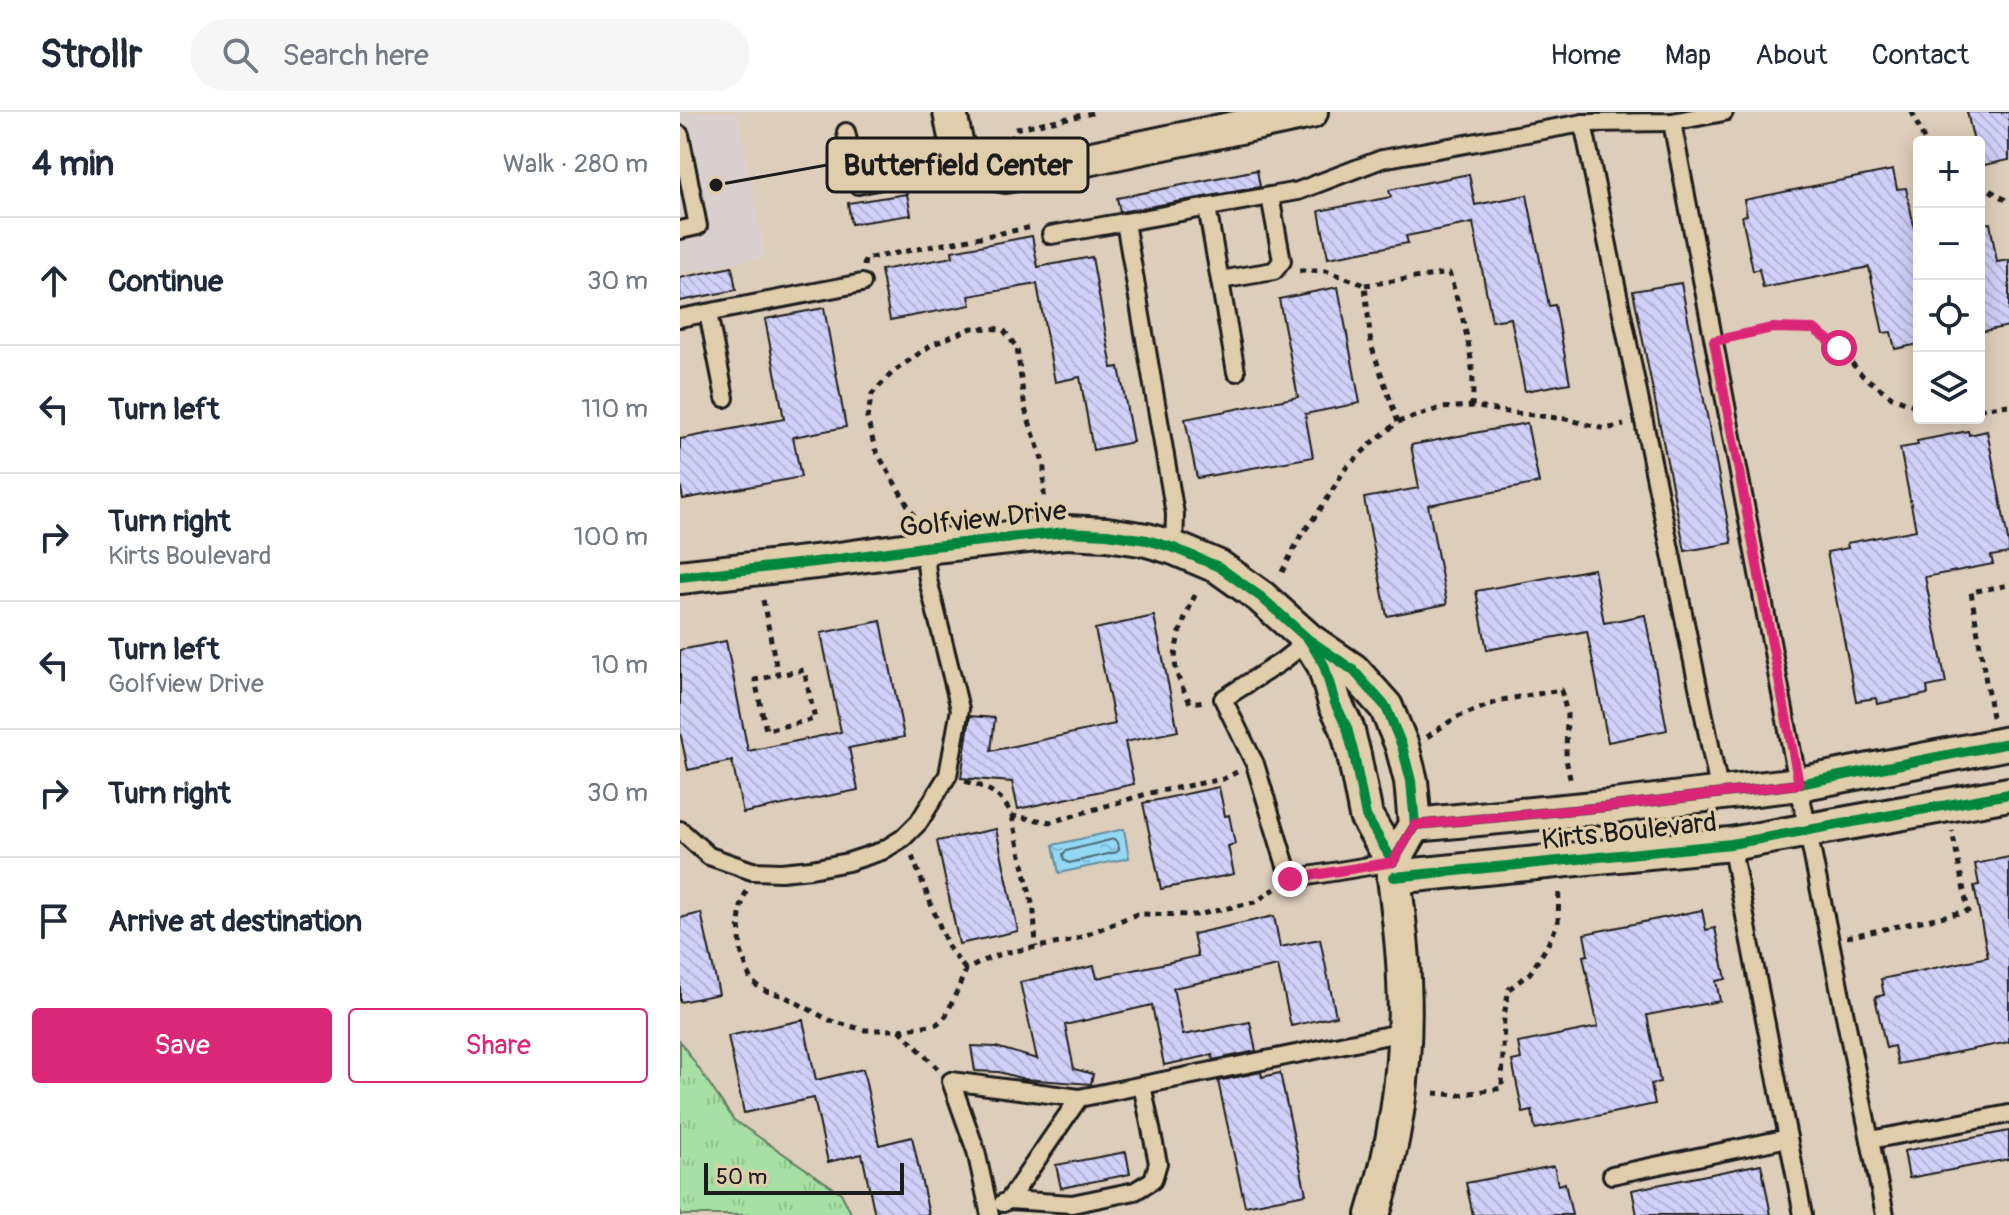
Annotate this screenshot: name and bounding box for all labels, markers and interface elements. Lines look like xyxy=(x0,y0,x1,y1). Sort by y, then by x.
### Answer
search box xyxy=(190,19,750,91)
text: Strollr xyxy=(40,31,142,79)
icon: search xyxy=(218,33,262,77)
text: Search here xyxy=(282,37,429,74)
text: Home xyxy=(1550,38,1621,73)
text: Map xyxy=(1665,38,1711,73)
text: About xyxy=(1755,38,1828,73)
text: Contact xyxy=(1872,38,1969,73)
map controls xyxy=(1913,136,1985,424)
button: + xyxy=(1913,136,1985,208)
callout: Butterfield Center xyxy=(827,138,1088,192)
text: 4 min xyxy=(32,143,114,186)
text: Butterfield Center xyxy=(843,147,1073,184)
text: Walk · 280 m xyxy=(503,148,648,180)
button: − xyxy=(1913,208,1985,280)
icon: ahead xyxy=(32,259,76,303)
text: Continue xyxy=(108,263,223,300)
text: 30 m xyxy=(587,265,648,297)
button: locate xyxy=(1913,280,1985,352)
route start xyxy=(1821,330,1857,366)
button: layers xyxy=(1913,352,1985,424)
icon: left xyxy=(32,387,76,431)
text: Turn left xyxy=(108,391,219,428)
text: 110 m xyxy=(581,393,648,425)
street label: Golfview Drive xyxy=(898,493,1069,546)
text: Turn right xyxy=(108,503,231,540)
icon: right xyxy=(32,515,76,559)
text: 100 m xyxy=(574,521,648,553)
text: Kirts Boulevard xyxy=(108,540,271,572)
text: Turn left xyxy=(108,631,219,668)
icon: left xyxy=(32,643,76,687)
text: 10 m xyxy=(591,649,648,681)
text: Golfview Drive xyxy=(108,668,264,700)
icon: right xyxy=(32,771,76,815)
text: Turn right xyxy=(108,775,231,812)
text: 30 m xyxy=(587,777,648,809)
street label: Kirts Boulevard xyxy=(1540,805,1718,858)
route end xyxy=(1272,861,1308,897)
icon: arrive xyxy=(32,899,76,943)
text: Arrive at destination xyxy=(108,903,362,940)
button: Save xyxy=(32,1008,332,1083)
button: Share xyxy=(348,1008,648,1083)
scale bar xyxy=(704,1159,904,1195)
text: 50 m xyxy=(716,1163,767,1191)

